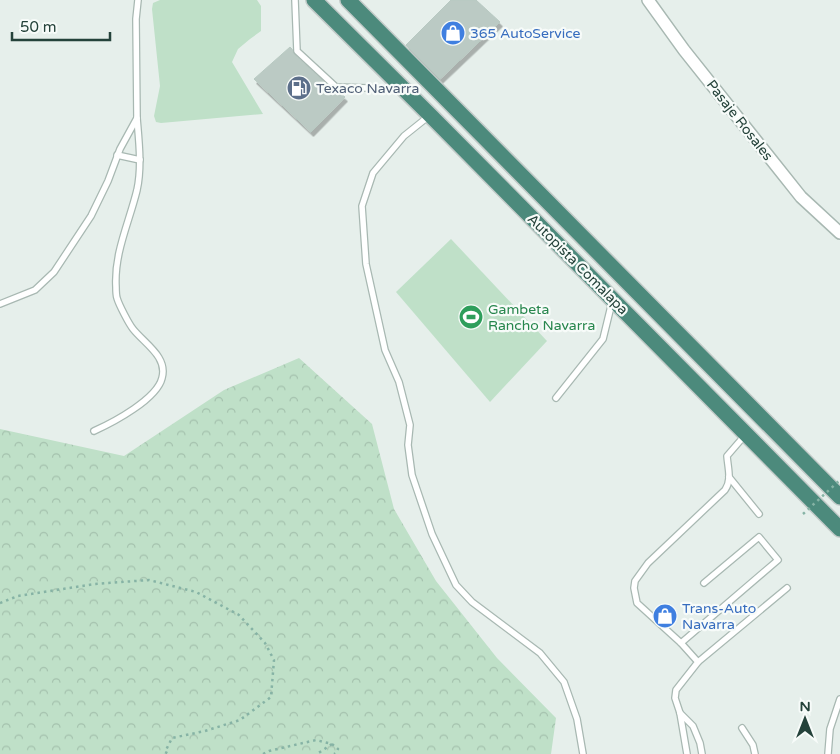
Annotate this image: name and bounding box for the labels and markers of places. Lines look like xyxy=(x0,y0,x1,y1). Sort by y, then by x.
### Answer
shop icon: 365 AutoService xyxy=(440,20,466,46)
place label: 365 AutoService xyxy=(470,25,581,42)
fuel station icon: Texaco Navarra xyxy=(286,75,312,101)
place label: Texaco Navarra xyxy=(316,80,419,97)
place label: Gambeta Rancho Navarra xyxy=(488,301,595,334)
sports icon: Gambeta Rancho Navarra xyxy=(458,304,484,330)
place label: Trans-Auto Navarra xyxy=(682,600,756,633)
shop icon: Trans-Auto Navarra xyxy=(652,603,678,629)

